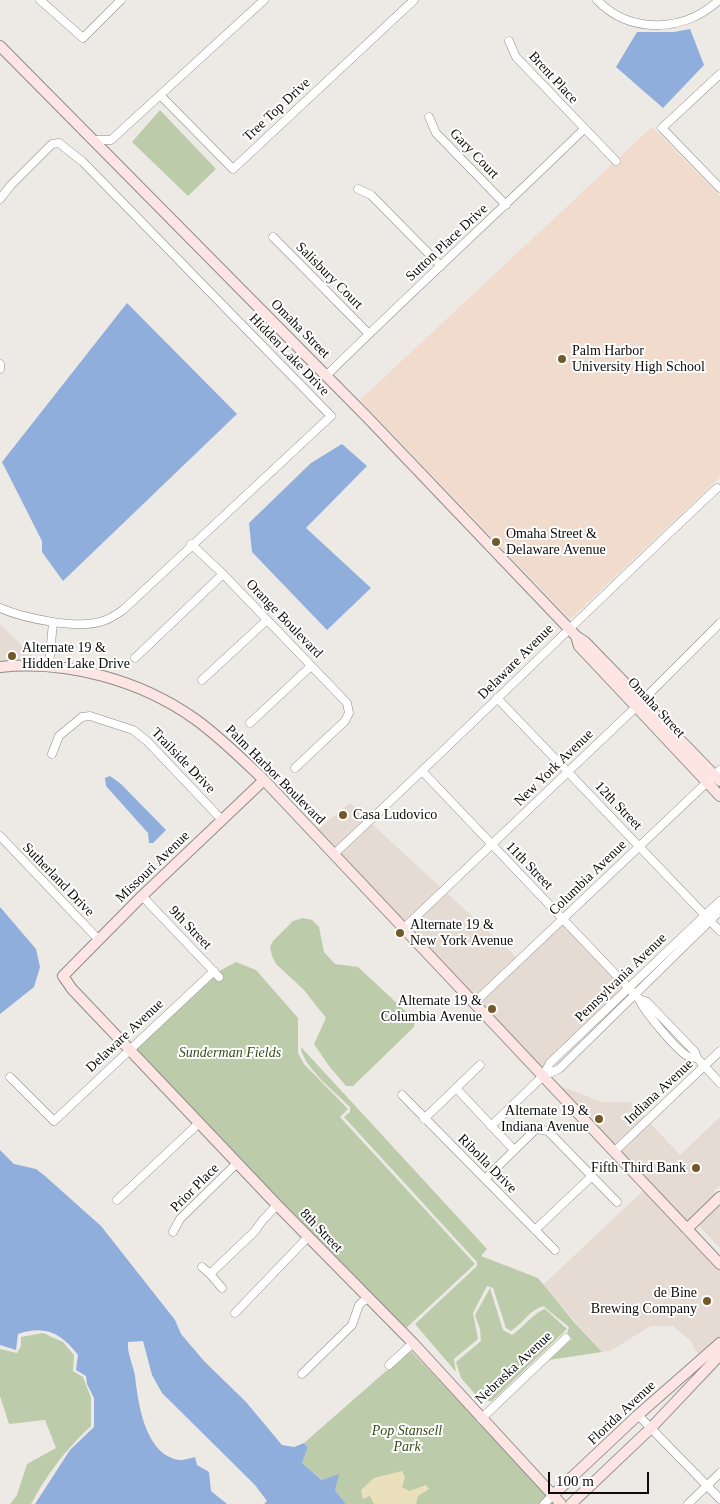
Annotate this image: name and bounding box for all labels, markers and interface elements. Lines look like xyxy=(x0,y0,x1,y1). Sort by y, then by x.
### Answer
street label: Brent Place xyxy=(525,49,581,107)
street label: Tree Top Drive xyxy=(240,75,314,145)
street label: Gary Court xyxy=(446,125,502,183)
street label: Sutton Place Drive xyxy=(403,201,491,285)
street label: Salisbury Court xyxy=(292,239,366,313)
street label: Omaha Street xyxy=(267,296,333,362)
street label: Hidden Lake Drive xyxy=(245,310,333,400)
place label: Palm Harbor University High School xyxy=(572,343,705,376)
marker: Palm Harbor University High School xyxy=(556,353,568,365)
place label: Omaha Street & Delaware Avenue xyxy=(506,526,606,558)
marker: Omaha Street & Delaware Avenue xyxy=(490,536,502,548)
street label: Orange Boulevard xyxy=(242,576,326,662)
street label: Delaware Avenue xyxy=(475,621,557,703)
place label: Alternate 19 & Hidden Lake Drive xyxy=(22,640,130,672)
marker: Alternate 19 & Hidden Lake Drive xyxy=(6,650,18,662)
street label: Omaha Street xyxy=(624,674,688,742)
street label: Palm Harbor Boulevard xyxy=(222,722,328,828)
street label: Trailside Drive xyxy=(148,725,218,797)
street label: New York Avenue xyxy=(511,726,597,810)
street label: 12th Street xyxy=(591,778,645,834)
place label: Casa Ludovico xyxy=(353,807,437,823)
marker: Casa Ludovico xyxy=(337,809,349,821)
street label: Missouri Avenue xyxy=(113,828,193,906)
street label: Columbia Avenue xyxy=(546,837,630,919)
street label: 11th Street xyxy=(502,838,556,894)
street label: Sutherland Drive xyxy=(19,840,97,920)
street label: 9th Street xyxy=(165,903,215,953)
place label: Alternate 19 & New York Avenue xyxy=(410,917,513,950)
marker: Alternate 19 & New York Avenue xyxy=(394,927,406,939)
street label: Pennsylvania Avenue xyxy=(572,930,670,1026)
place label: Alternate 19 & Columbia Avenue xyxy=(381,993,482,1026)
street label: Delaware Avenue xyxy=(83,996,167,1076)
marker: Alternate 19 & Columbia Avenue xyxy=(486,1003,498,1015)
park label: Sunderman Fields xyxy=(179,1045,281,1061)
street label: Indiana Avenue xyxy=(621,1056,697,1128)
place label: Alternate 19 & Indiana Avenue xyxy=(501,1103,589,1136)
marker: Alternate 19 & Indiana Avenue xyxy=(593,1113,605,1125)
street label: Ribolla Drive xyxy=(454,1131,520,1197)
street label: Prior Place xyxy=(167,1160,223,1216)
place label: Fifth Third Bank xyxy=(591,1160,686,1176)
marker: Fifth Third Bank xyxy=(690,1162,702,1174)
street label: 8th Street xyxy=(296,1206,346,1256)
place label: de Bine Brewing Company xyxy=(591,1285,697,1318)
marker: de Bine Brewing Company xyxy=(701,1295,713,1307)
street label: Nebraska Avenue xyxy=(472,1328,556,1408)
street label: Florida Avenue xyxy=(585,1377,659,1449)
park label: Pop Stansell Park xyxy=(372,1423,442,1455)
scale bar xyxy=(550,1462,651,1494)
text: 100 m xyxy=(556,1473,594,1489)

